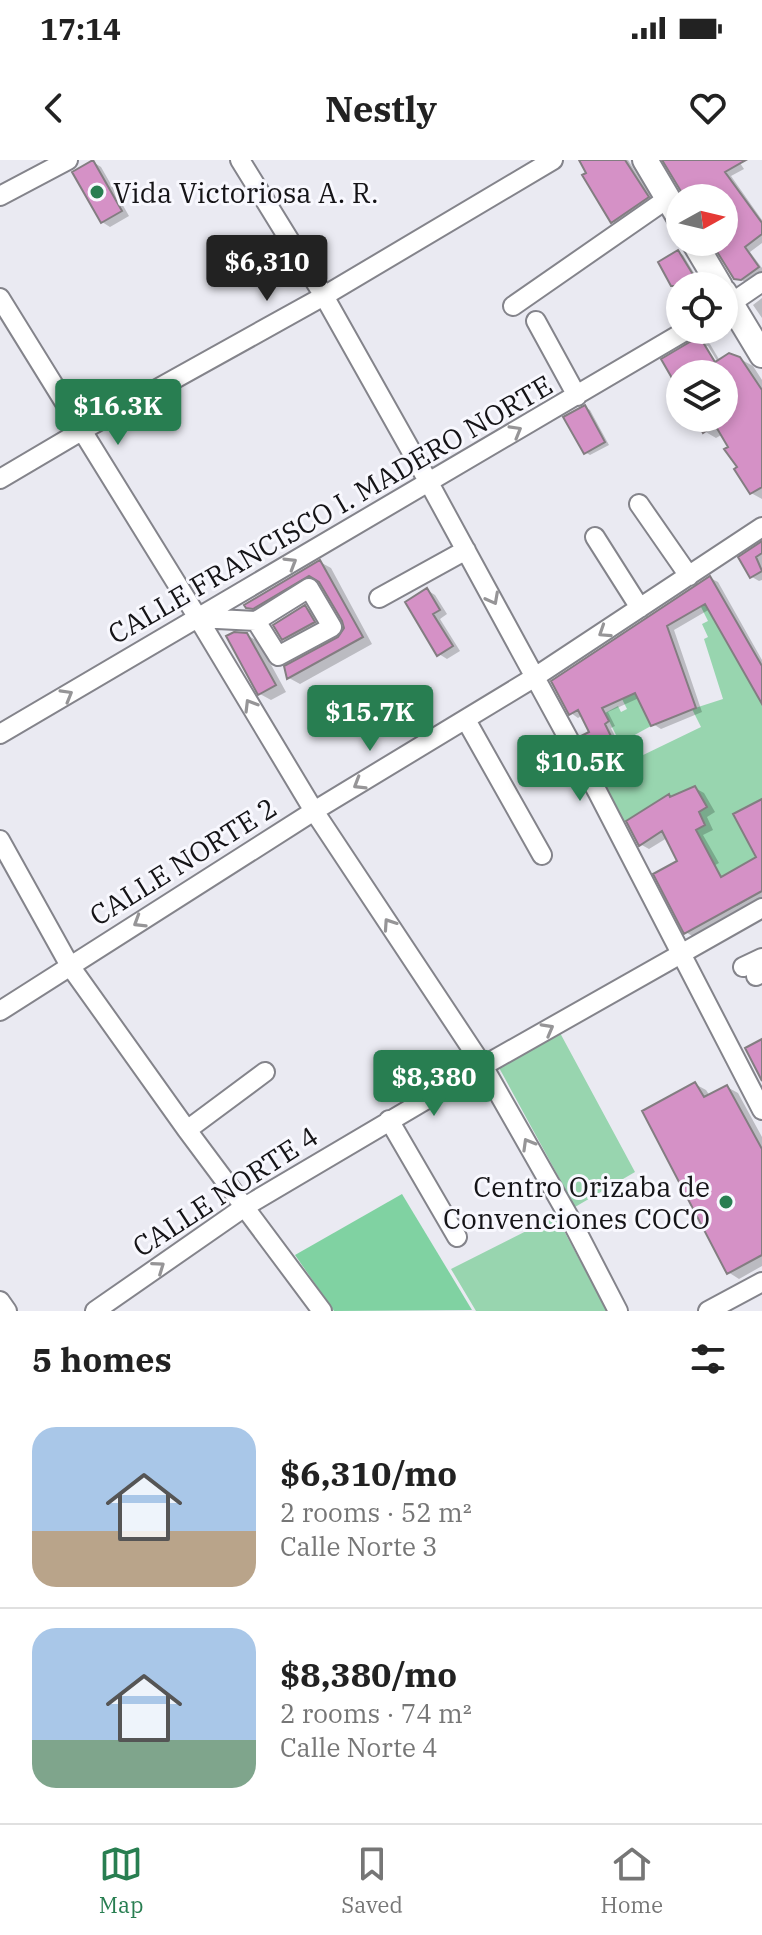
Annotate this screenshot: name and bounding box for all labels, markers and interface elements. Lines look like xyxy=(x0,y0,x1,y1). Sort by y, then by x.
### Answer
text: 17:14 xyxy=(40,9,121,48)
text: Nestly xyxy=(325,85,437,132)
icon: back xyxy=(32,86,76,130)
icon: heart xyxy=(686,86,730,130)
place label: Vida Victoriosa A. R. xyxy=(113,174,379,211)
marker: Vida Victoriosa A. R. xyxy=(88,183,106,201)
north arrow xyxy=(666,184,738,256)
map controls xyxy=(666,184,738,432)
pin: $6,310 xyxy=(202,235,332,303)
text: $6,310 xyxy=(224,244,310,278)
button: locate xyxy=(666,272,738,344)
button: layers xyxy=(666,360,738,432)
street label: CALLE FRANCISCO I. MADERO NORTE xyxy=(101,366,559,652)
pin: $16.3K xyxy=(53,379,183,447)
text: $16.3K xyxy=(73,388,163,422)
one-way arrow xyxy=(507,426,522,441)
one-way arrow xyxy=(282,557,297,572)
one-way arrow xyxy=(483,590,498,605)
one-way arrow xyxy=(598,622,612,637)
pin: $15.7K xyxy=(305,685,435,753)
one-way arrow xyxy=(58,689,73,705)
text: $15.7K xyxy=(325,694,415,728)
one-way arrow xyxy=(244,699,260,714)
pin: $10.5K xyxy=(515,735,645,803)
text: $10.5K xyxy=(535,744,625,778)
one-way arrow xyxy=(353,774,368,790)
street label: CALLE NORTE 2 xyxy=(82,789,284,933)
one-way arrow xyxy=(133,913,148,928)
one-way arrow xyxy=(384,919,399,933)
one-way arrow xyxy=(539,1023,553,1039)
pin: $8,380 xyxy=(369,1050,499,1118)
text: $8,380 xyxy=(391,1059,477,1093)
street label: CALLE NORTE 4 xyxy=(125,1117,325,1265)
one-way arrow xyxy=(522,1138,538,1153)
place label: Centro Orizaba de Convenciones COCO xyxy=(443,1168,710,1237)
marker: Centro Orizaba de Convenciones COCO xyxy=(717,1193,735,1211)
one-way arrow xyxy=(150,1262,164,1277)
text: 5 homes xyxy=(32,1337,172,1381)
icon: filters xyxy=(686,1337,730,1381)
text: $6,310/mo xyxy=(280,1451,457,1495)
icon: home xyxy=(96,1459,192,1555)
text: 2 rooms · 52 m² xyxy=(280,1495,472,1529)
text: Calle Norte 3 xyxy=(280,1529,438,1563)
text: $8,380/mo xyxy=(280,1652,457,1696)
icon: home xyxy=(96,1660,192,1756)
text: 2 rooms · 74 m² xyxy=(280,1696,472,1730)
text: Calle Norte 4 xyxy=(280,1730,438,1764)
tab: Map xyxy=(99,1842,144,1919)
tab: Saved xyxy=(341,1842,403,1919)
tab: Home xyxy=(601,1842,663,1919)

